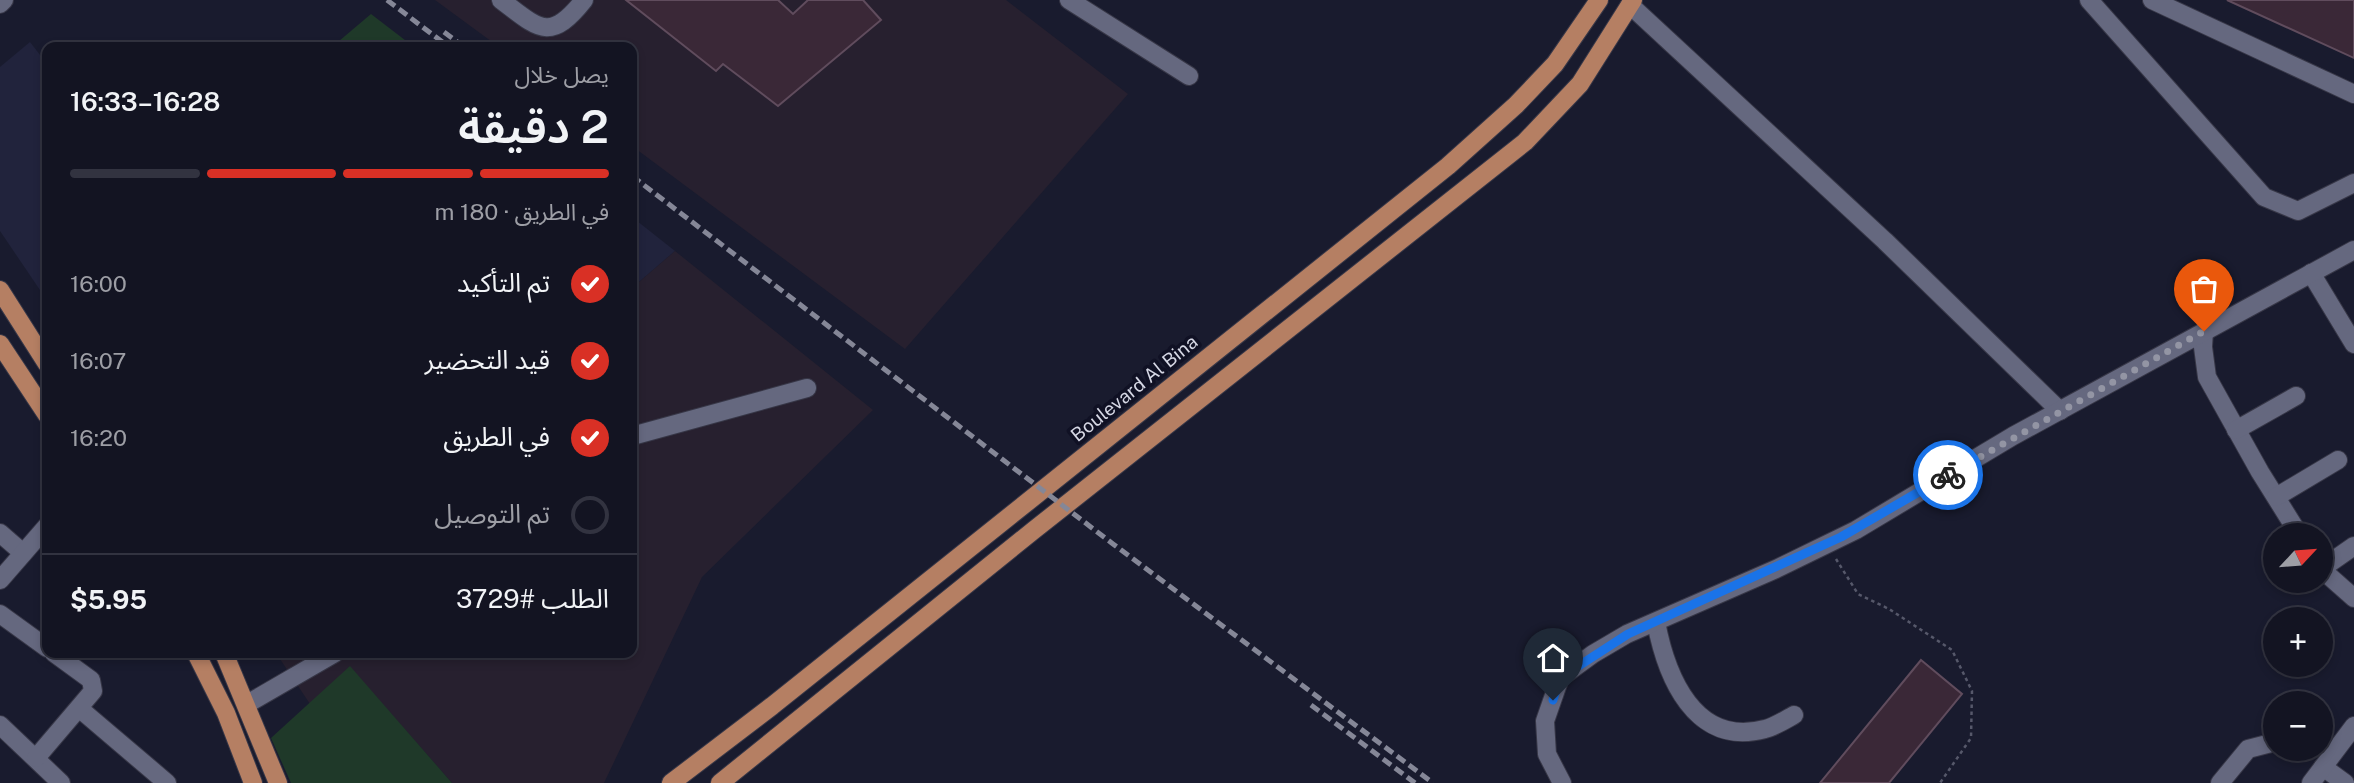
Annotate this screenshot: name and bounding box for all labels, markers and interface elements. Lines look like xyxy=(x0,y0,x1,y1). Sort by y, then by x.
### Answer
text: يصل خلال xyxy=(515,61,609,88)
text: 16:28–16:33 xyxy=(70,86,221,117)
text: 2 دقيقة xyxy=(458,99,609,153)
text: في الطريق · 180 m xyxy=(435,198,609,225)
pin xyxy=(2174,259,2234,331)
icon: check xyxy=(571,265,609,303)
text: تم التأكيد xyxy=(457,267,550,298)
text: 16:00 xyxy=(70,270,127,297)
icon: bag xyxy=(2185,270,2223,308)
street label: Boulevard Al Bina xyxy=(1066,330,1202,446)
icon: check xyxy=(571,342,609,380)
text: قيد التحضير xyxy=(425,344,550,375)
text: 16:07 xyxy=(70,347,126,374)
icon: check xyxy=(571,419,609,457)
text: في الطريق xyxy=(443,421,550,452)
text: 16:20 xyxy=(70,424,127,451)
courier xyxy=(1913,440,1983,510)
icon: bike xyxy=(1929,456,1967,494)
text: تم التوصيل xyxy=(434,498,550,529)
north arrow xyxy=(2263,523,2333,593)
map controls xyxy=(2263,523,2333,761)
text: الطلب #3729 xyxy=(456,583,609,614)
text: $5.95 xyxy=(70,584,147,615)
button: + xyxy=(2263,607,2333,677)
pin xyxy=(1523,628,1583,700)
icon: home xyxy=(1534,639,1572,677)
button: − xyxy=(2263,691,2333,761)

